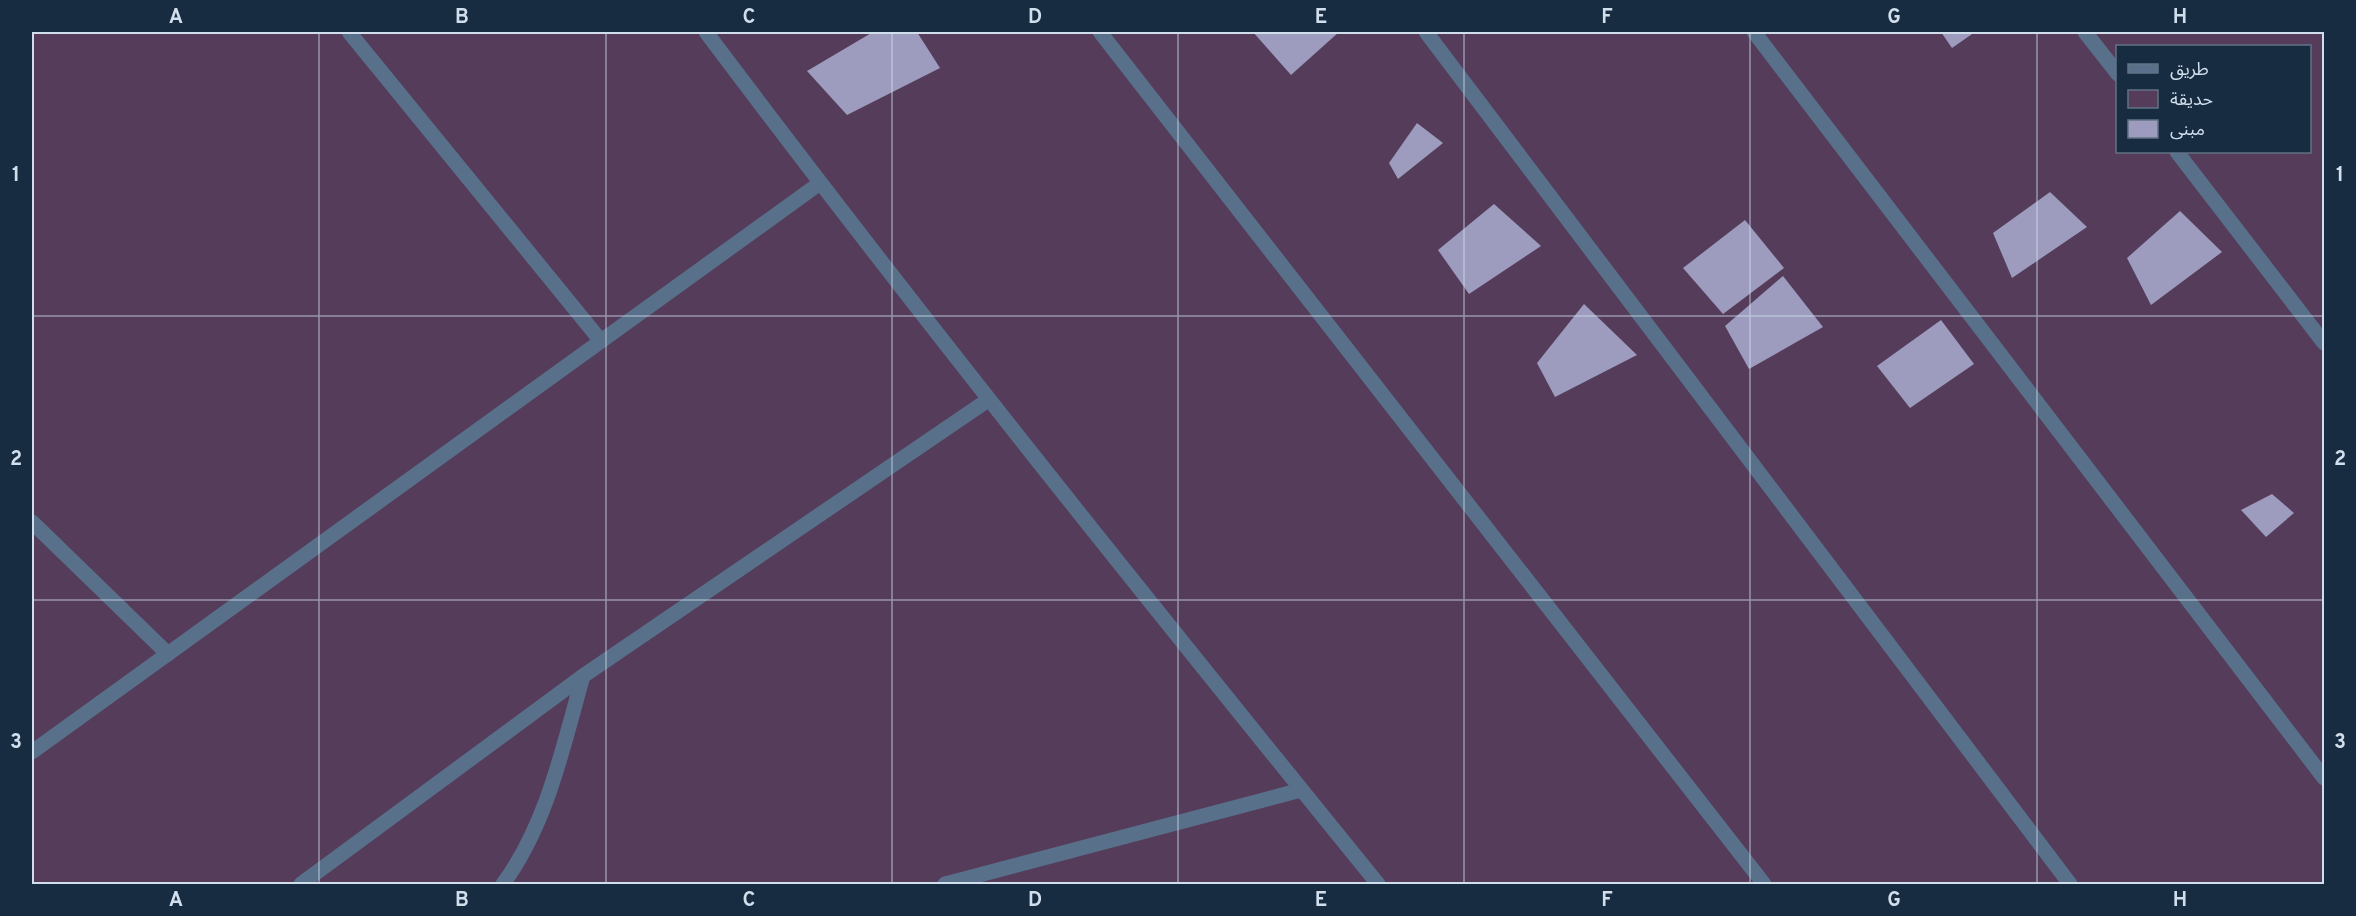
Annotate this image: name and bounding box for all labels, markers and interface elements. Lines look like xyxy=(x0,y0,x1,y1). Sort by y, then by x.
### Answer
text: A xyxy=(169,5,183,31)
text: B xyxy=(455,5,469,31)
text: C xyxy=(743,5,755,31)
text: D xyxy=(1028,5,1042,31)
text: E xyxy=(1315,5,1327,31)
text: F xyxy=(1601,5,1613,31)
text: G xyxy=(1887,5,1901,31)
text: H xyxy=(2173,5,2187,31)
legend xyxy=(2116,45,2311,153)
text: طريق xyxy=(2170,59,2209,82)
text: حديقة xyxy=(2170,89,2213,112)
text: مبنى xyxy=(2170,119,2205,142)
text: 1 xyxy=(12,163,20,189)
text: 1 xyxy=(2336,163,2344,189)
text: 2 xyxy=(10,447,22,473)
text: 2 xyxy=(2334,447,2346,473)
text: 3 xyxy=(10,730,22,756)
text: 3 xyxy=(2334,730,2346,756)
text: A xyxy=(169,888,183,914)
text: B xyxy=(455,888,469,914)
text: C xyxy=(743,888,755,914)
text: D xyxy=(1028,888,1042,914)
text: E xyxy=(1315,888,1327,914)
text: F xyxy=(1601,888,1613,914)
text: G xyxy=(1887,888,1901,914)
text: H xyxy=(2173,888,2187,914)

